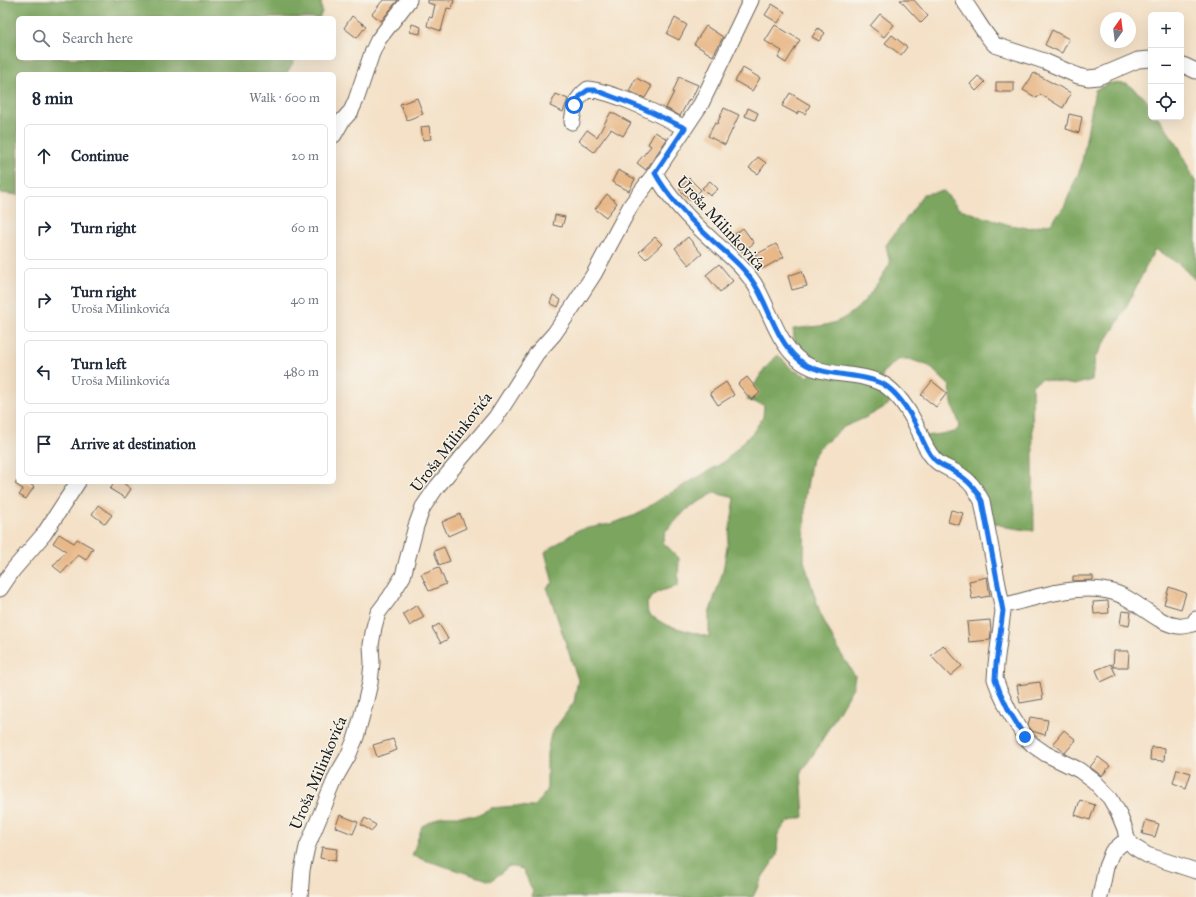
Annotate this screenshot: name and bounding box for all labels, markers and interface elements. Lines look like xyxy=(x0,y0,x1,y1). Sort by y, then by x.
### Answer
north arrow xyxy=(1100,12,1136,48)
map controls xyxy=(1148,12,1184,120)
button: + xyxy=(1148,12,1184,48)
search box xyxy=(16,16,336,60)
icon: search xyxy=(30,27,52,49)
text: Search here xyxy=(62,29,133,47)
button: − xyxy=(1148,48,1184,84)
button: locate xyxy=(1148,84,1184,120)
text: 8 min xyxy=(32,88,73,109)
text: Walk · 600 m xyxy=(249,90,320,106)
route start xyxy=(565,96,583,114)
icon: ahead xyxy=(33,145,55,167)
text: Continue xyxy=(71,147,129,165)
text: 20 m xyxy=(291,148,319,164)
street label: Uroša Milinkovića xyxy=(673,172,770,274)
icon: right xyxy=(33,217,55,239)
text: Turn right xyxy=(71,219,136,237)
text: 60 m xyxy=(291,220,319,236)
text: Turn right xyxy=(71,283,136,301)
icon: right xyxy=(33,289,55,311)
text: 40 m xyxy=(290,292,319,308)
text: Uroša Milinkovića xyxy=(71,301,170,317)
text: Turn left xyxy=(71,355,127,373)
icon: left xyxy=(33,361,55,383)
text: 480 m xyxy=(284,364,319,380)
text: Uroša Milinkovića xyxy=(71,373,170,389)
street label: Uroša Milinkovića xyxy=(406,388,496,496)
icon: arrive xyxy=(33,433,55,455)
text: Arrive at destination xyxy=(71,435,196,453)
street label: Uroša Milinkovića xyxy=(286,713,351,833)
route end xyxy=(1016,728,1034,746)

